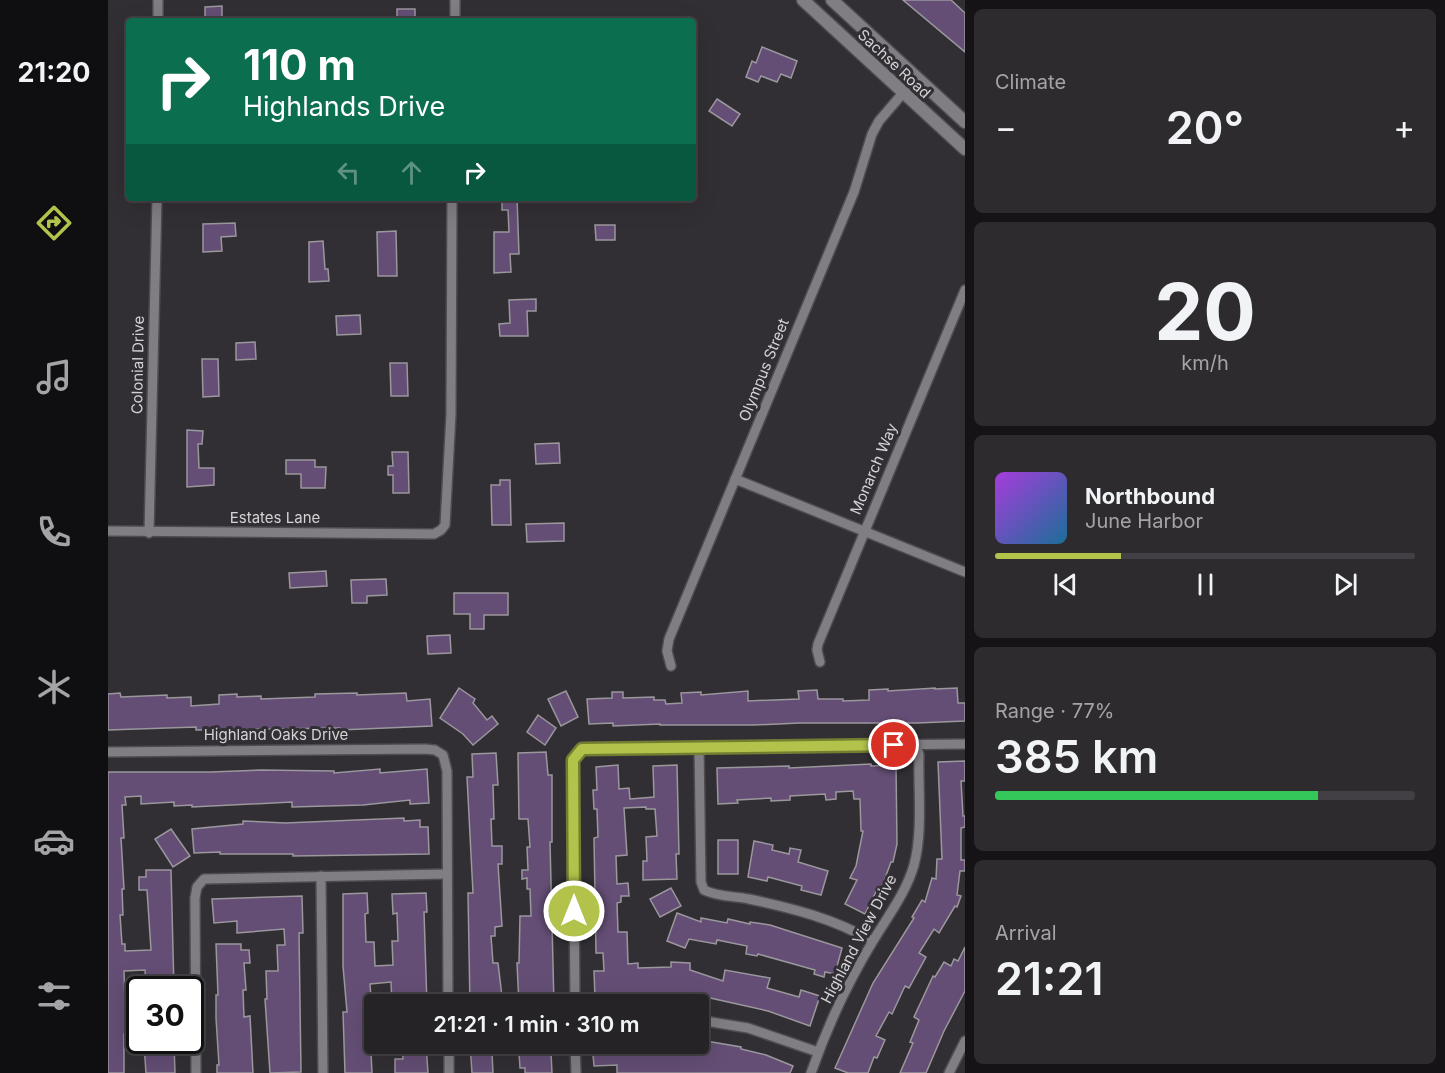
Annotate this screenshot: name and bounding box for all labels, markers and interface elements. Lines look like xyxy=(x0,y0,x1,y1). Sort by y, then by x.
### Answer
street label: Sachse Road xyxy=(854,25,935,102)
text: 110 m xyxy=(243,39,356,90)
icon: right xyxy=(144,42,222,120)
text: 21:20 xyxy=(18,56,90,89)
text: Climate xyxy=(995,70,1066,94)
text: Highlands Drive xyxy=(243,90,445,123)
text: 20° xyxy=(1166,100,1244,155)
text: − xyxy=(995,107,1017,147)
text: + xyxy=(1393,107,1415,147)
icon: left xyxy=(332,156,365,189)
icon: ahead xyxy=(395,156,428,189)
icon: right xyxy=(458,156,491,189)
icon: directions xyxy=(33,202,75,244)
text: 20 xyxy=(1154,264,1256,359)
street label: Colonial Drive xyxy=(127,316,148,414)
street label: Olympus Street xyxy=(734,316,793,424)
text: km/h xyxy=(1181,351,1229,375)
icon: music xyxy=(33,356,75,398)
street label: Monarch Way xyxy=(846,420,902,517)
text: Northbound xyxy=(1085,483,1215,509)
street label: Estates Lane xyxy=(230,508,320,527)
text: June Harbor xyxy=(1085,509,1203,533)
icon: phone xyxy=(33,511,75,553)
icon: previous xyxy=(1049,568,1082,601)
icon: pause xyxy=(1189,568,1222,601)
icon: next xyxy=(1329,568,1362,601)
icon: climate xyxy=(33,666,75,708)
text: Range · 77% xyxy=(995,699,1114,723)
pin xyxy=(868,719,919,770)
street label: Highland Oaks Drive xyxy=(204,725,348,744)
icon: arrive xyxy=(877,728,910,761)
text: 385 km xyxy=(995,729,1158,784)
icon: car xyxy=(33,820,75,862)
street label: Highland View Drive xyxy=(817,871,901,1007)
position arrow xyxy=(542,879,606,943)
text: Arrival xyxy=(995,921,1057,945)
text: 21:21 xyxy=(995,951,1103,1006)
icon: filters xyxy=(33,975,75,1017)
speed limit sign: 30 xyxy=(126,976,204,1054)
text: 21:21 · 1 min · 310 m xyxy=(433,1011,640,1037)

